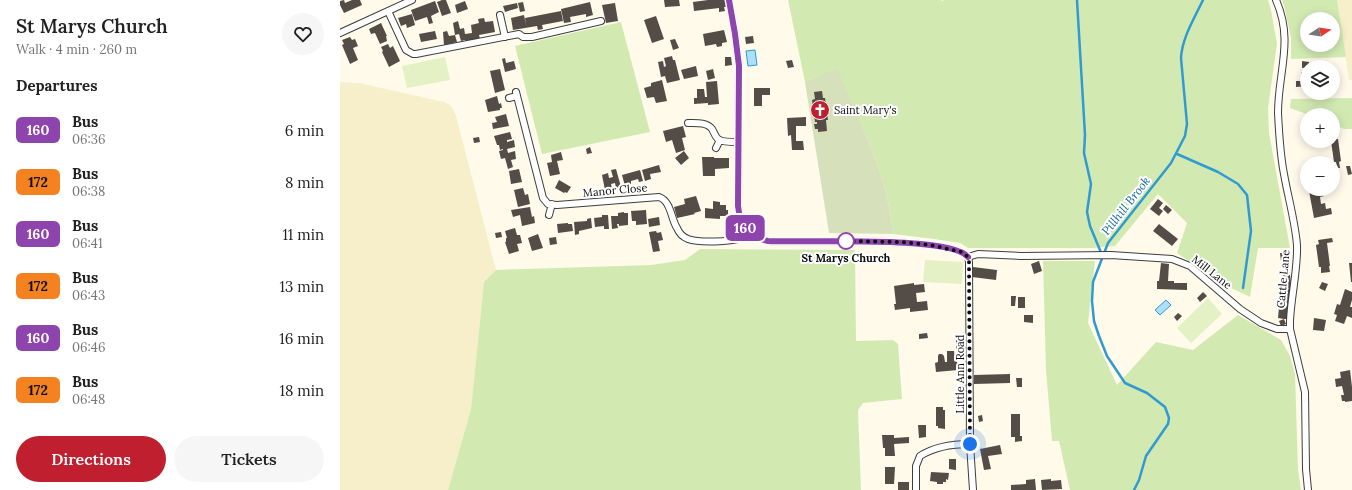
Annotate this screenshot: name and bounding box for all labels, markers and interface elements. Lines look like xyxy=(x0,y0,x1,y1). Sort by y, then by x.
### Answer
north arrow xyxy=(1300,12,1340,52)
map controls xyxy=(1300,12,1340,196)
button: heart xyxy=(282,13,324,55)
text: St Marys Church xyxy=(16,14,168,38)
text: Walk · 4 min · 260 m xyxy=(16,41,137,58)
button: layers xyxy=(1300,60,1340,100)
text: Departures xyxy=(16,76,97,95)
church icon: Saint Mary's xyxy=(809,99,831,121)
place label: Saint Mary's xyxy=(834,103,897,117)
button: + xyxy=(1300,108,1340,148)
text: Bus xyxy=(72,112,98,131)
text: 160 xyxy=(27,121,49,139)
text: 6 min xyxy=(285,121,324,140)
text: 06:36 xyxy=(72,131,106,148)
button: − xyxy=(1300,156,1340,196)
text: Bus xyxy=(72,164,98,183)
text: 172 xyxy=(28,173,48,191)
text: 8 min xyxy=(285,173,324,192)
water label: Pillhill Brook xyxy=(1098,173,1153,238)
street label: Manor Close xyxy=(582,180,648,200)
text: 06:38 xyxy=(72,183,105,200)
line badge: 160 xyxy=(722,215,768,241)
text: Bus xyxy=(72,216,98,235)
text: 160 xyxy=(734,219,756,237)
text: 160 xyxy=(27,225,49,243)
text: 11 min xyxy=(282,225,324,244)
marker: St Marys Church xyxy=(837,232,855,250)
text: 06:41 xyxy=(72,235,103,252)
street label: Cattle Lane xyxy=(1273,249,1293,309)
place label: St Marys Church xyxy=(802,251,891,265)
street label: Mill Lane xyxy=(1189,252,1235,292)
text: Bus xyxy=(72,268,98,287)
text: 172 xyxy=(28,277,48,295)
text: 13 min xyxy=(280,277,324,296)
text: 06:43 xyxy=(72,287,105,304)
text: Bus xyxy=(72,320,98,339)
text: 160 xyxy=(27,329,49,347)
text: 16 min xyxy=(279,329,324,348)
street label: Little Ann Road xyxy=(953,334,967,413)
text: 06:46 xyxy=(72,339,105,356)
text: Bus xyxy=(72,372,98,391)
text: 172 xyxy=(28,381,48,399)
text: 18 min xyxy=(279,381,324,400)
text: 06:48 xyxy=(72,391,105,408)
your location xyxy=(960,434,980,454)
button: Directions xyxy=(16,436,166,482)
button: Tickets xyxy=(174,436,324,482)

